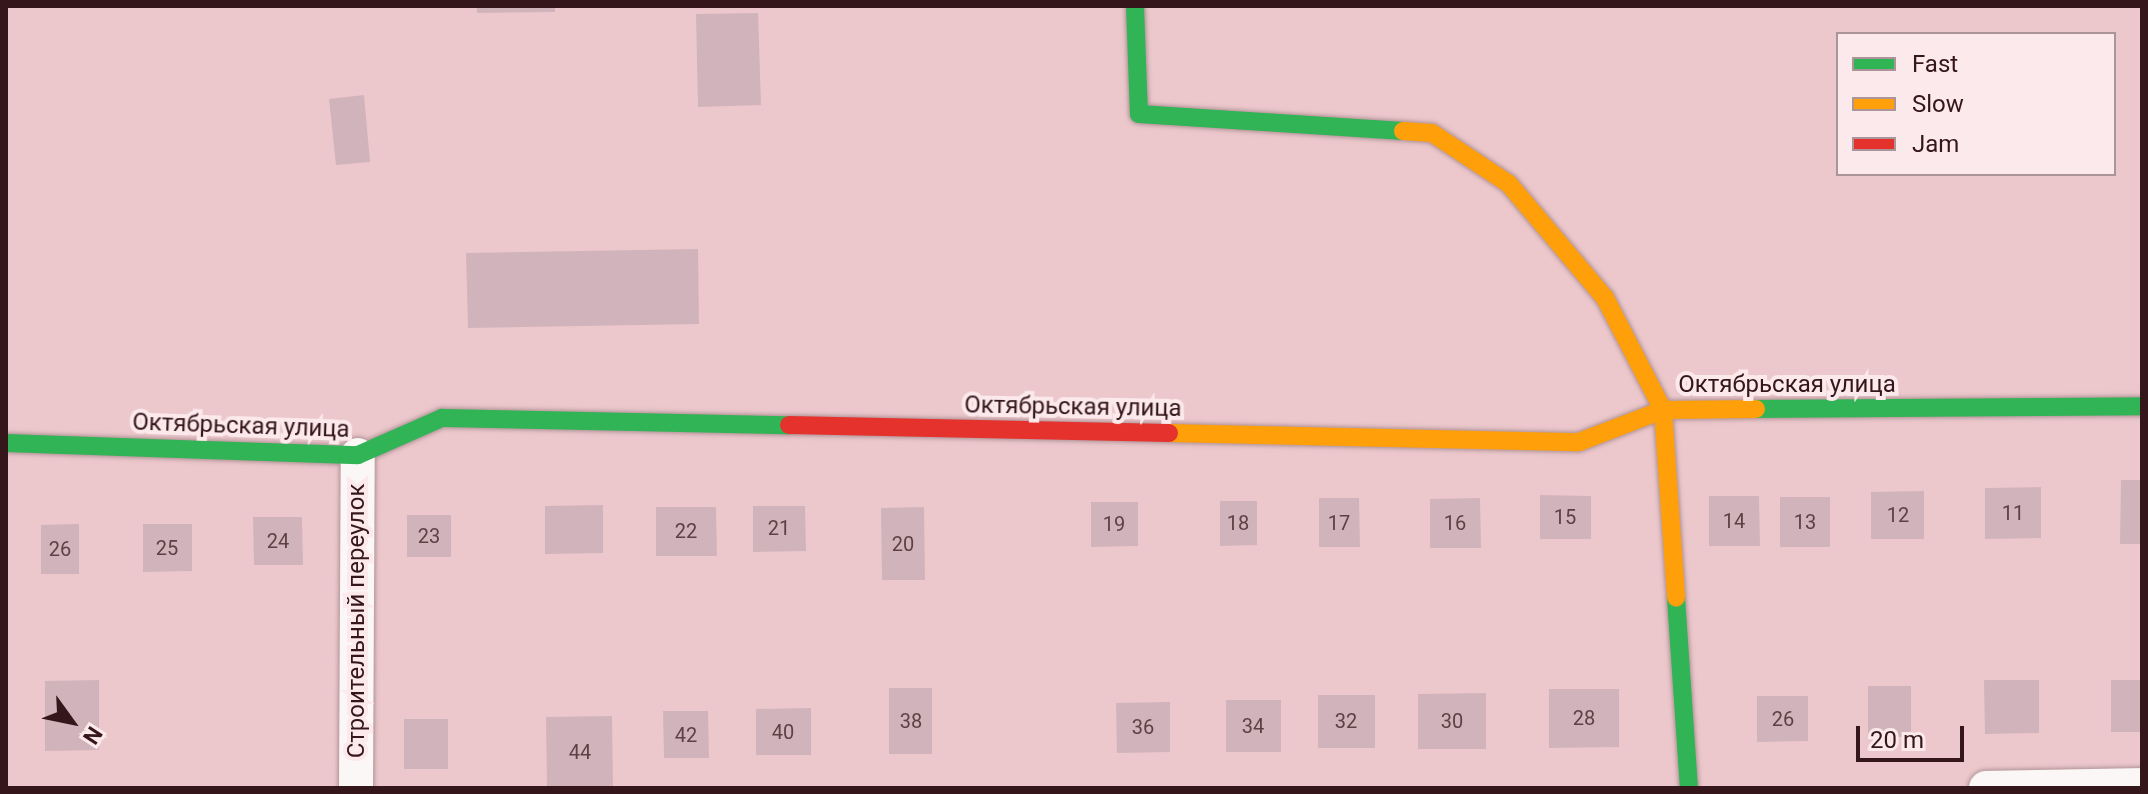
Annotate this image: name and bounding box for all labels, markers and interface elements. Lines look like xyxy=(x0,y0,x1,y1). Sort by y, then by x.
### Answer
legend xyxy=(1836,32,2116,176)
text: Fast xyxy=(1912,50,1958,78)
text: Slow xyxy=(1912,90,1964,118)
text: Jam xyxy=(1912,130,1959,158)
street label: Октябрьская улица xyxy=(1678,371,1896,399)
street label: Октябрьская улица xyxy=(964,391,1182,423)
street label: Октябрьская улица xyxy=(132,408,350,444)
street label: Строительный переулок xyxy=(343,484,371,758)
house number: 11 xyxy=(2002,501,2024,525)
house number: 12 xyxy=(1887,503,1909,527)
house number: 15 xyxy=(1554,505,1576,529)
house number: 14 xyxy=(1723,509,1745,533)
house number: 13 xyxy=(1794,510,1816,534)
house number: 18 xyxy=(1227,511,1249,535)
house number: 17 xyxy=(1328,511,1350,535)
house number: 16 xyxy=(1444,511,1466,535)
house number: 19 xyxy=(1103,512,1125,536)
house number: 21 xyxy=(768,516,790,540)
house number: 22 xyxy=(675,519,697,543)
house number: 23 xyxy=(418,524,440,548)
house number: 24 xyxy=(267,529,289,553)
house number: 20 xyxy=(892,532,914,556)
house number: 25 xyxy=(156,536,178,560)
house number: 26 xyxy=(49,537,71,561)
north arrow xyxy=(32,682,112,762)
house number: 28 xyxy=(1573,706,1595,730)
house number: 26 xyxy=(1772,707,1794,731)
house number: 38 xyxy=(900,709,922,733)
house number: 32 xyxy=(1335,709,1357,733)
house number: 30 xyxy=(1441,709,1463,733)
scale bar xyxy=(1860,710,1968,760)
house number: 34 xyxy=(1242,714,1264,738)
house number: 36 xyxy=(1132,715,1154,739)
house number: 40 xyxy=(772,720,794,744)
text: N xyxy=(78,722,107,749)
house number: 42 xyxy=(675,723,697,747)
text: 20 m xyxy=(1870,726,1924,754)
house number: 44 xyxy=(569,740,591,764)

